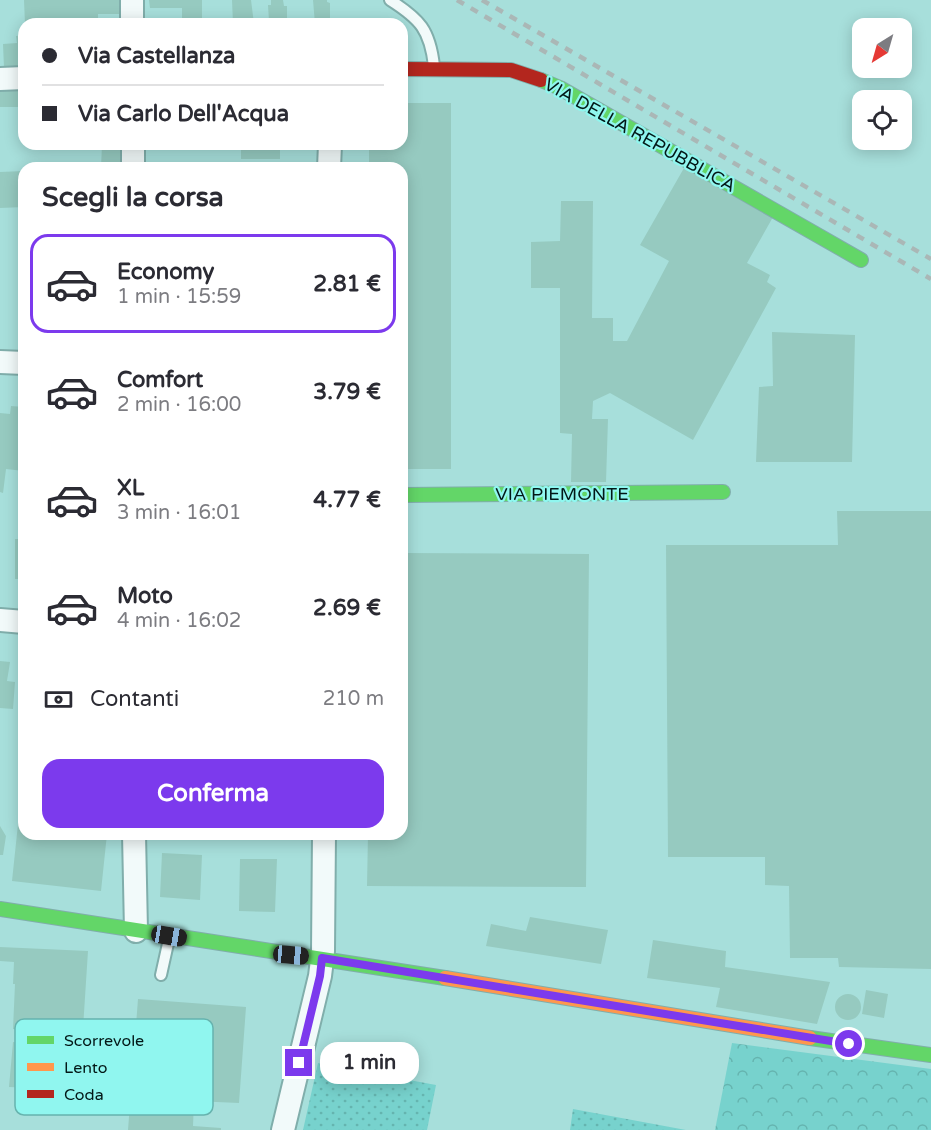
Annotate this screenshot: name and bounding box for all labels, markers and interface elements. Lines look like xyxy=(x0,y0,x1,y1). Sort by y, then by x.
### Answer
north arrow xyxy=(852,18,912,78)
map controls xyxy=(852,18,912,150)
text: Via Castellanza xyxy=(78,43,235,69)
street label: VIA DELLA REPUBBLICA xyxy=(540,73,740,197)
button: locate xyxy=(852,90,912,150)
text: Via Carlo Dell'Acqua xyxy=(78,101,289,127)
text: Scegli la corsa xyxy=(42,181,224,214)
icon: car xyxy=(45,257,99,311)
text: Economy xyxy=(117,259,214,285)
text: 2.81 € xyxy=(313,271,381,297)
text: 1 min · 15:59 xyxy=(117,285,241,309)
icon: car xyxy=(45,365,99,419)
text: Comfort xyxy=(117,367,203,393)
text: 3.79 € xyxy=(313,379,381,405)
text: 2 min · 16:00 xyxy=(117,393,241,417)
icon: car xyxy=(45,473,99,527)
text: XL xyxy=(117,475,144,501)
street label: VIA PIEMONTE xyxy=(495,483,629,505)
text: 4.77 € xyxy=(313,487,381,513)
text: 3 min · 16:01 xyxy=(117,501,241,525)
icon: car xyxy=(45,581,99,635)
text: Moto xyxy=(117,583,173,609)
text: 2.69 € xyxy=(313,595,381,621)
text: 4 min · 16:02 xyxy=(117,609,241,633)
icon: cash xyxy=(42,683,75,716)
text: Contanti xyxy=(90,686,179,712)
text: 210 m xyxy=(323,687,384,711)
button: Conferma xyxy=(42,759,384,828)
car xyxy=(150,924,188,948)
car xyxy=(272,944,310,966)
legend xyxy=(15,1019,213,1115)
route start xyxy=(835,1030,862,1057)
text: Scorrevole xyxy=(64,1031,144,1051)
callout: 1 min xyxy=(320,1042,419,1084)
route end xyxy=(285,1049,312,1076)
text: 1 min xyxy=(343,1051,396,1075)
text: Lento xyxy=(64,1058,108,1078)
text: Coda xyxy=(64,1085,104,1105)

